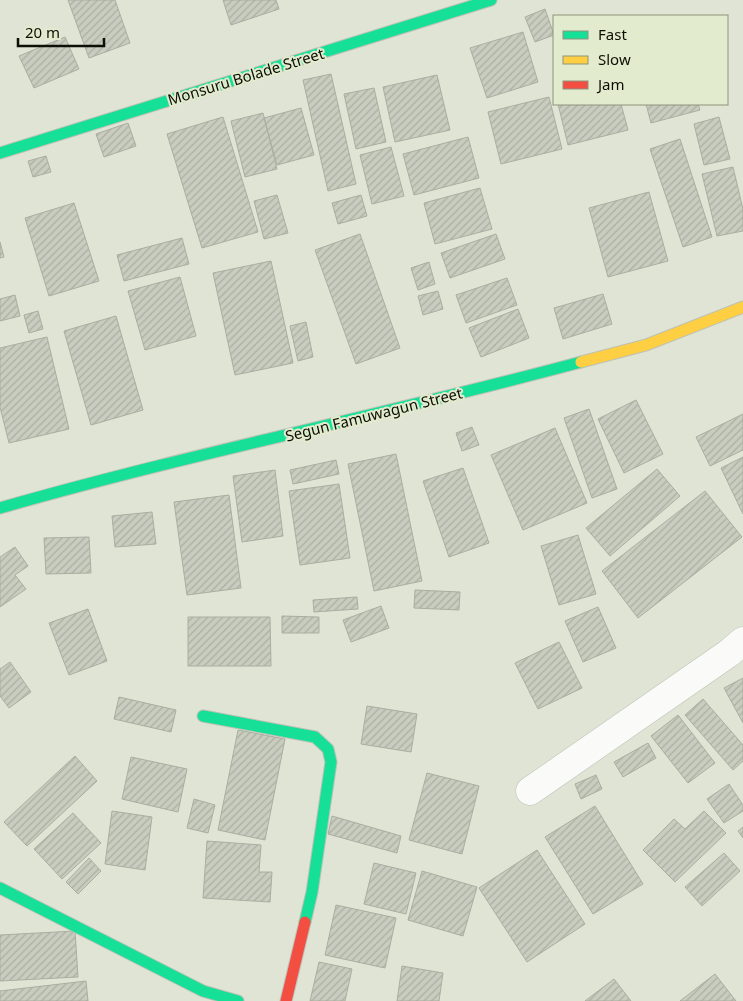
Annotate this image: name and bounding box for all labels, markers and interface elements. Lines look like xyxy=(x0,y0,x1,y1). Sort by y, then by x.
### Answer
scale bar xyxy=(18,15,104,47)
legend xyxy=(553,15,728,105)
text: 20 m xyxy=(25,22,60,42)
text: Fast xyxy=(598,24,627,44)
street label: Monsuru Bolade Street xyxy=(165,43,327,109)
text: Slow xyxy=(598,49,631,69)
text: Jam xyxy=(596,74,625,94)
street label: Segun Famuwagun Street xyxy=(283,382,465,446)

